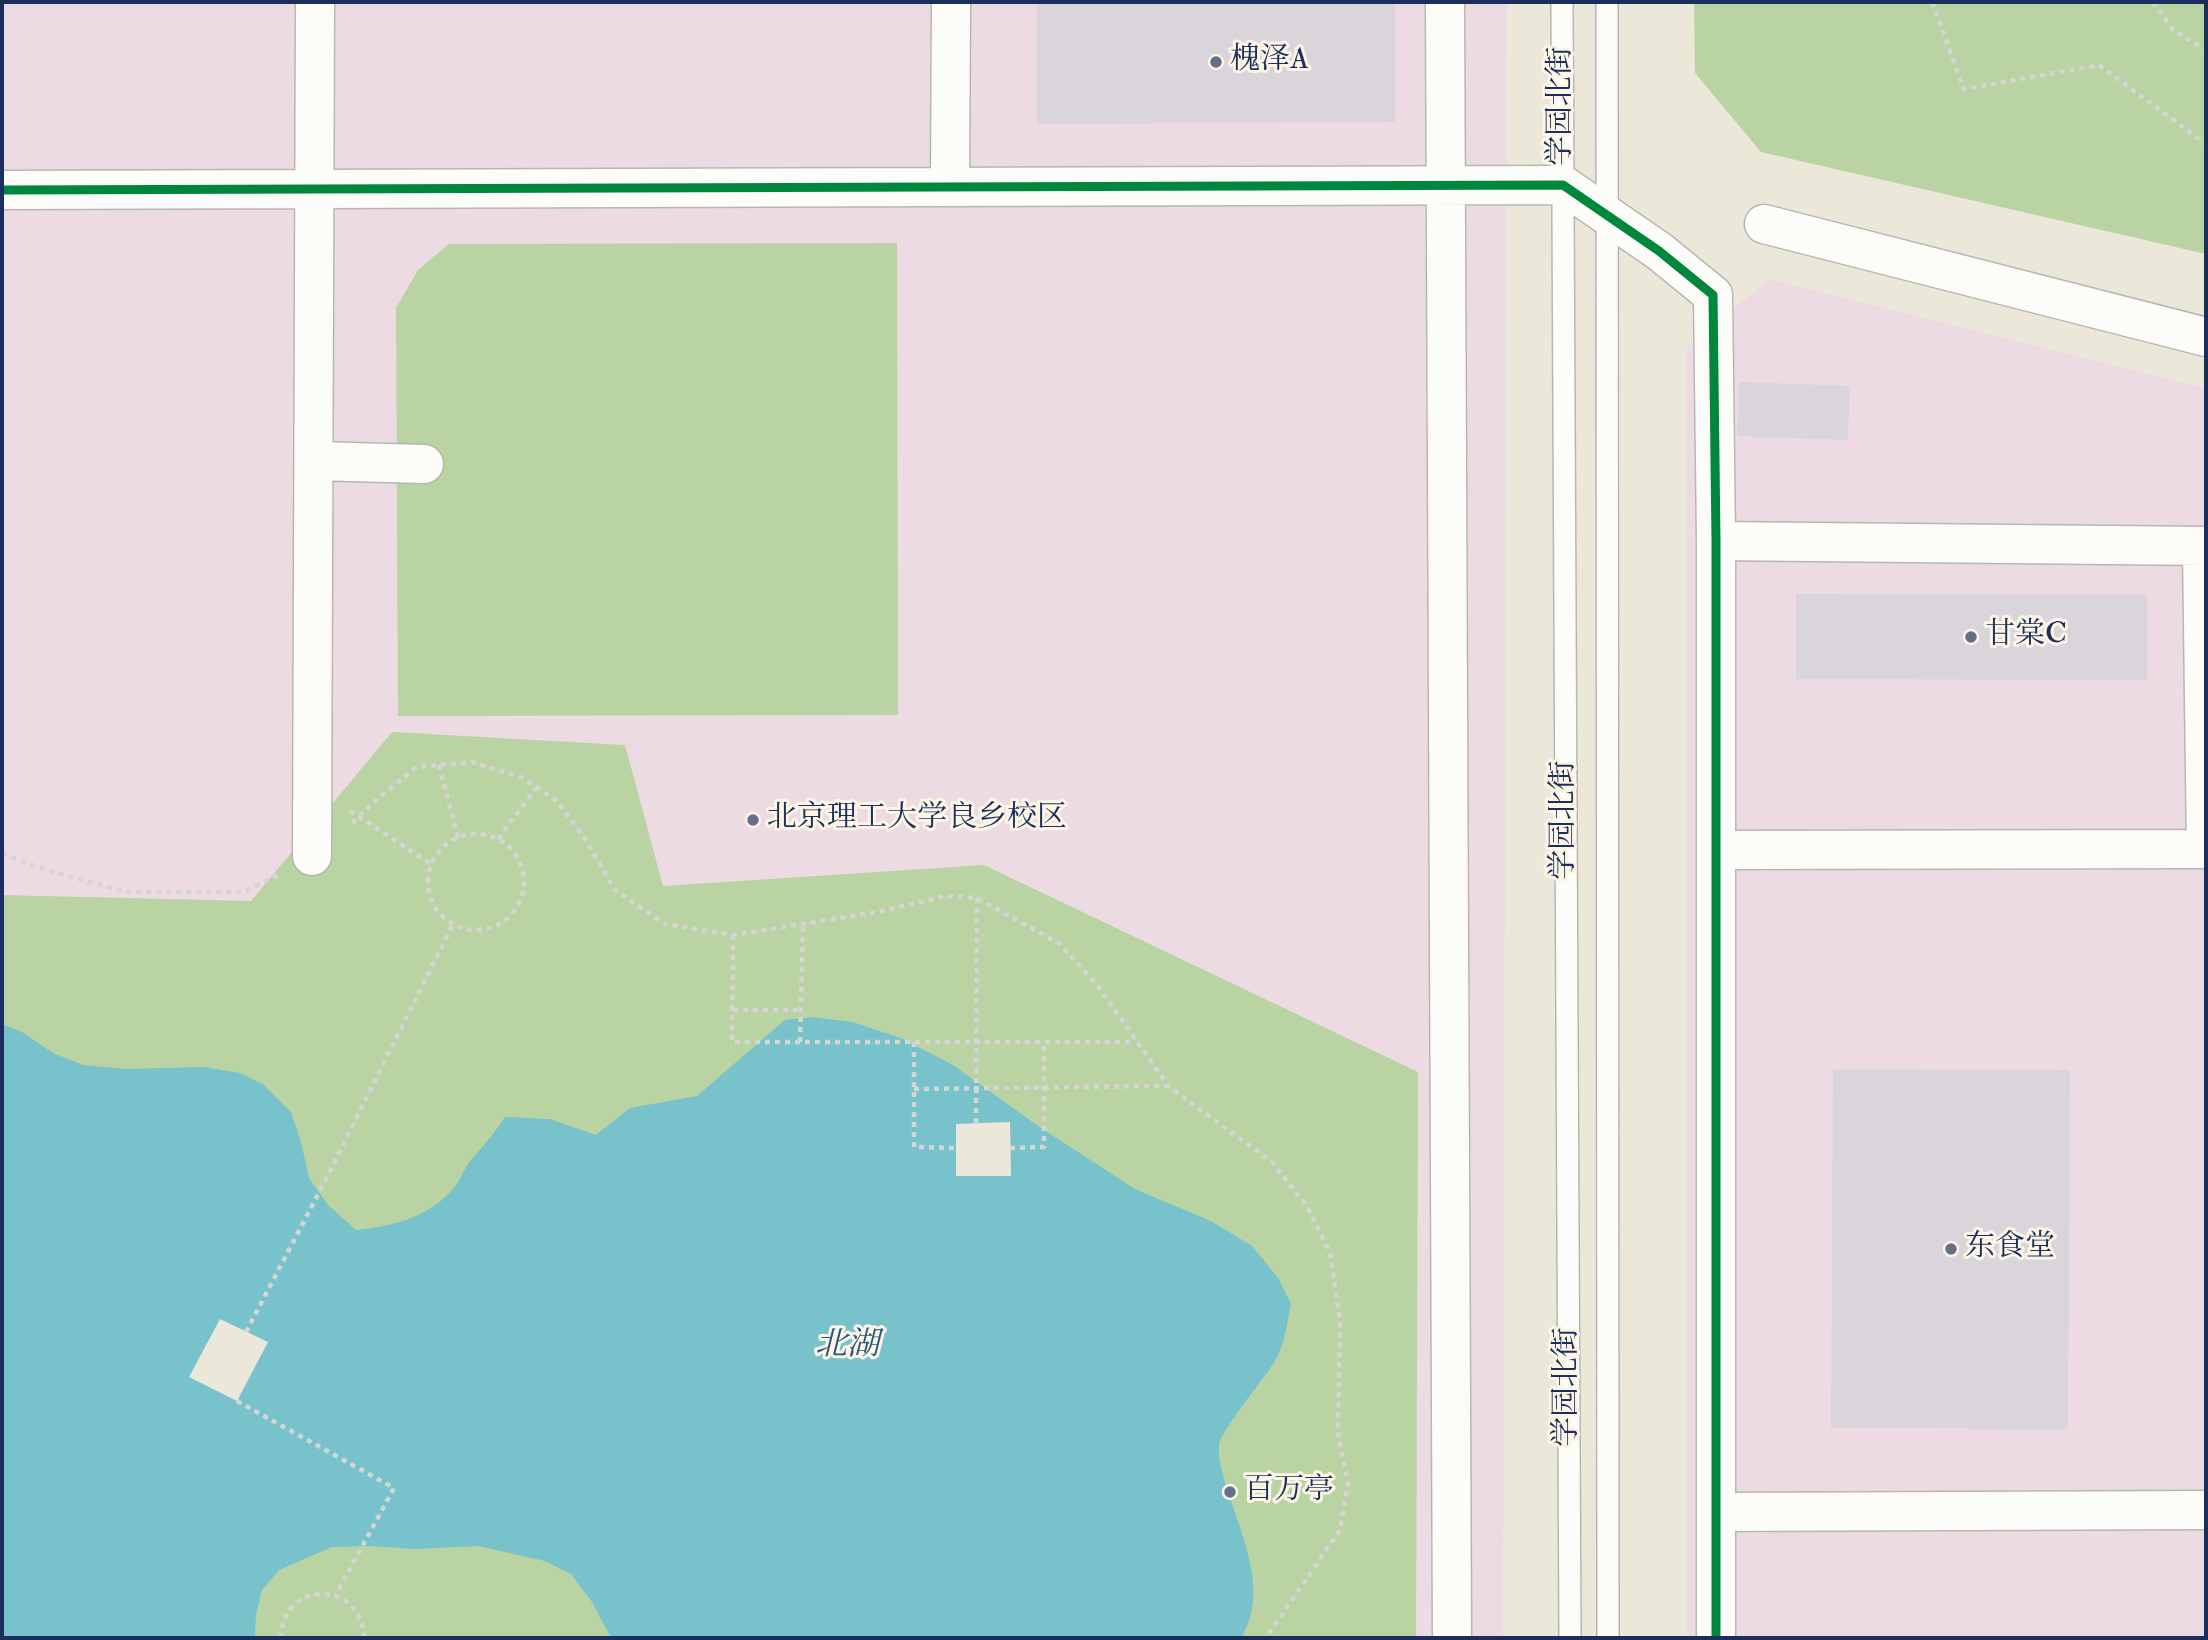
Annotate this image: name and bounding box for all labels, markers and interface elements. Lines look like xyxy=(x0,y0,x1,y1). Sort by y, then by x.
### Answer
place label: 槐泽A xyxy=(1230,44,1309,80)
street label: 学园北街 xyxy=(1545,46,1581,166)
marker: 槐泽A xyxy=(1208,54,1224,70)
place label: 甘棠C xyxy=(1985,619,2067,655)
marker: 甘棠C xyxy=(1963,629,1979,645)
street label: 学园北街 xyxy=(1548,760,1584,880)
place label: 北京理工大学良乡校区 xyxy=(767,802,1067,838)
marker: 北京理工大学良乡校区 xyxy=(745,812,761,828)
place label: 东食堂 xyxy=(1965,1231,2055,1267)
marker: 东食堂 xyxy=(1943,1241,1959,1257)
street label: 学园北街 xyxy=(1551,1327,1587,1447)
water label: 北湖 xyxy=(815,1328,879,1366)
place label: 百万亭 xyxy=(1244,1474,1334,1510)
marker: 百万亭 xyxy=(1222,1484,1238,1500)

